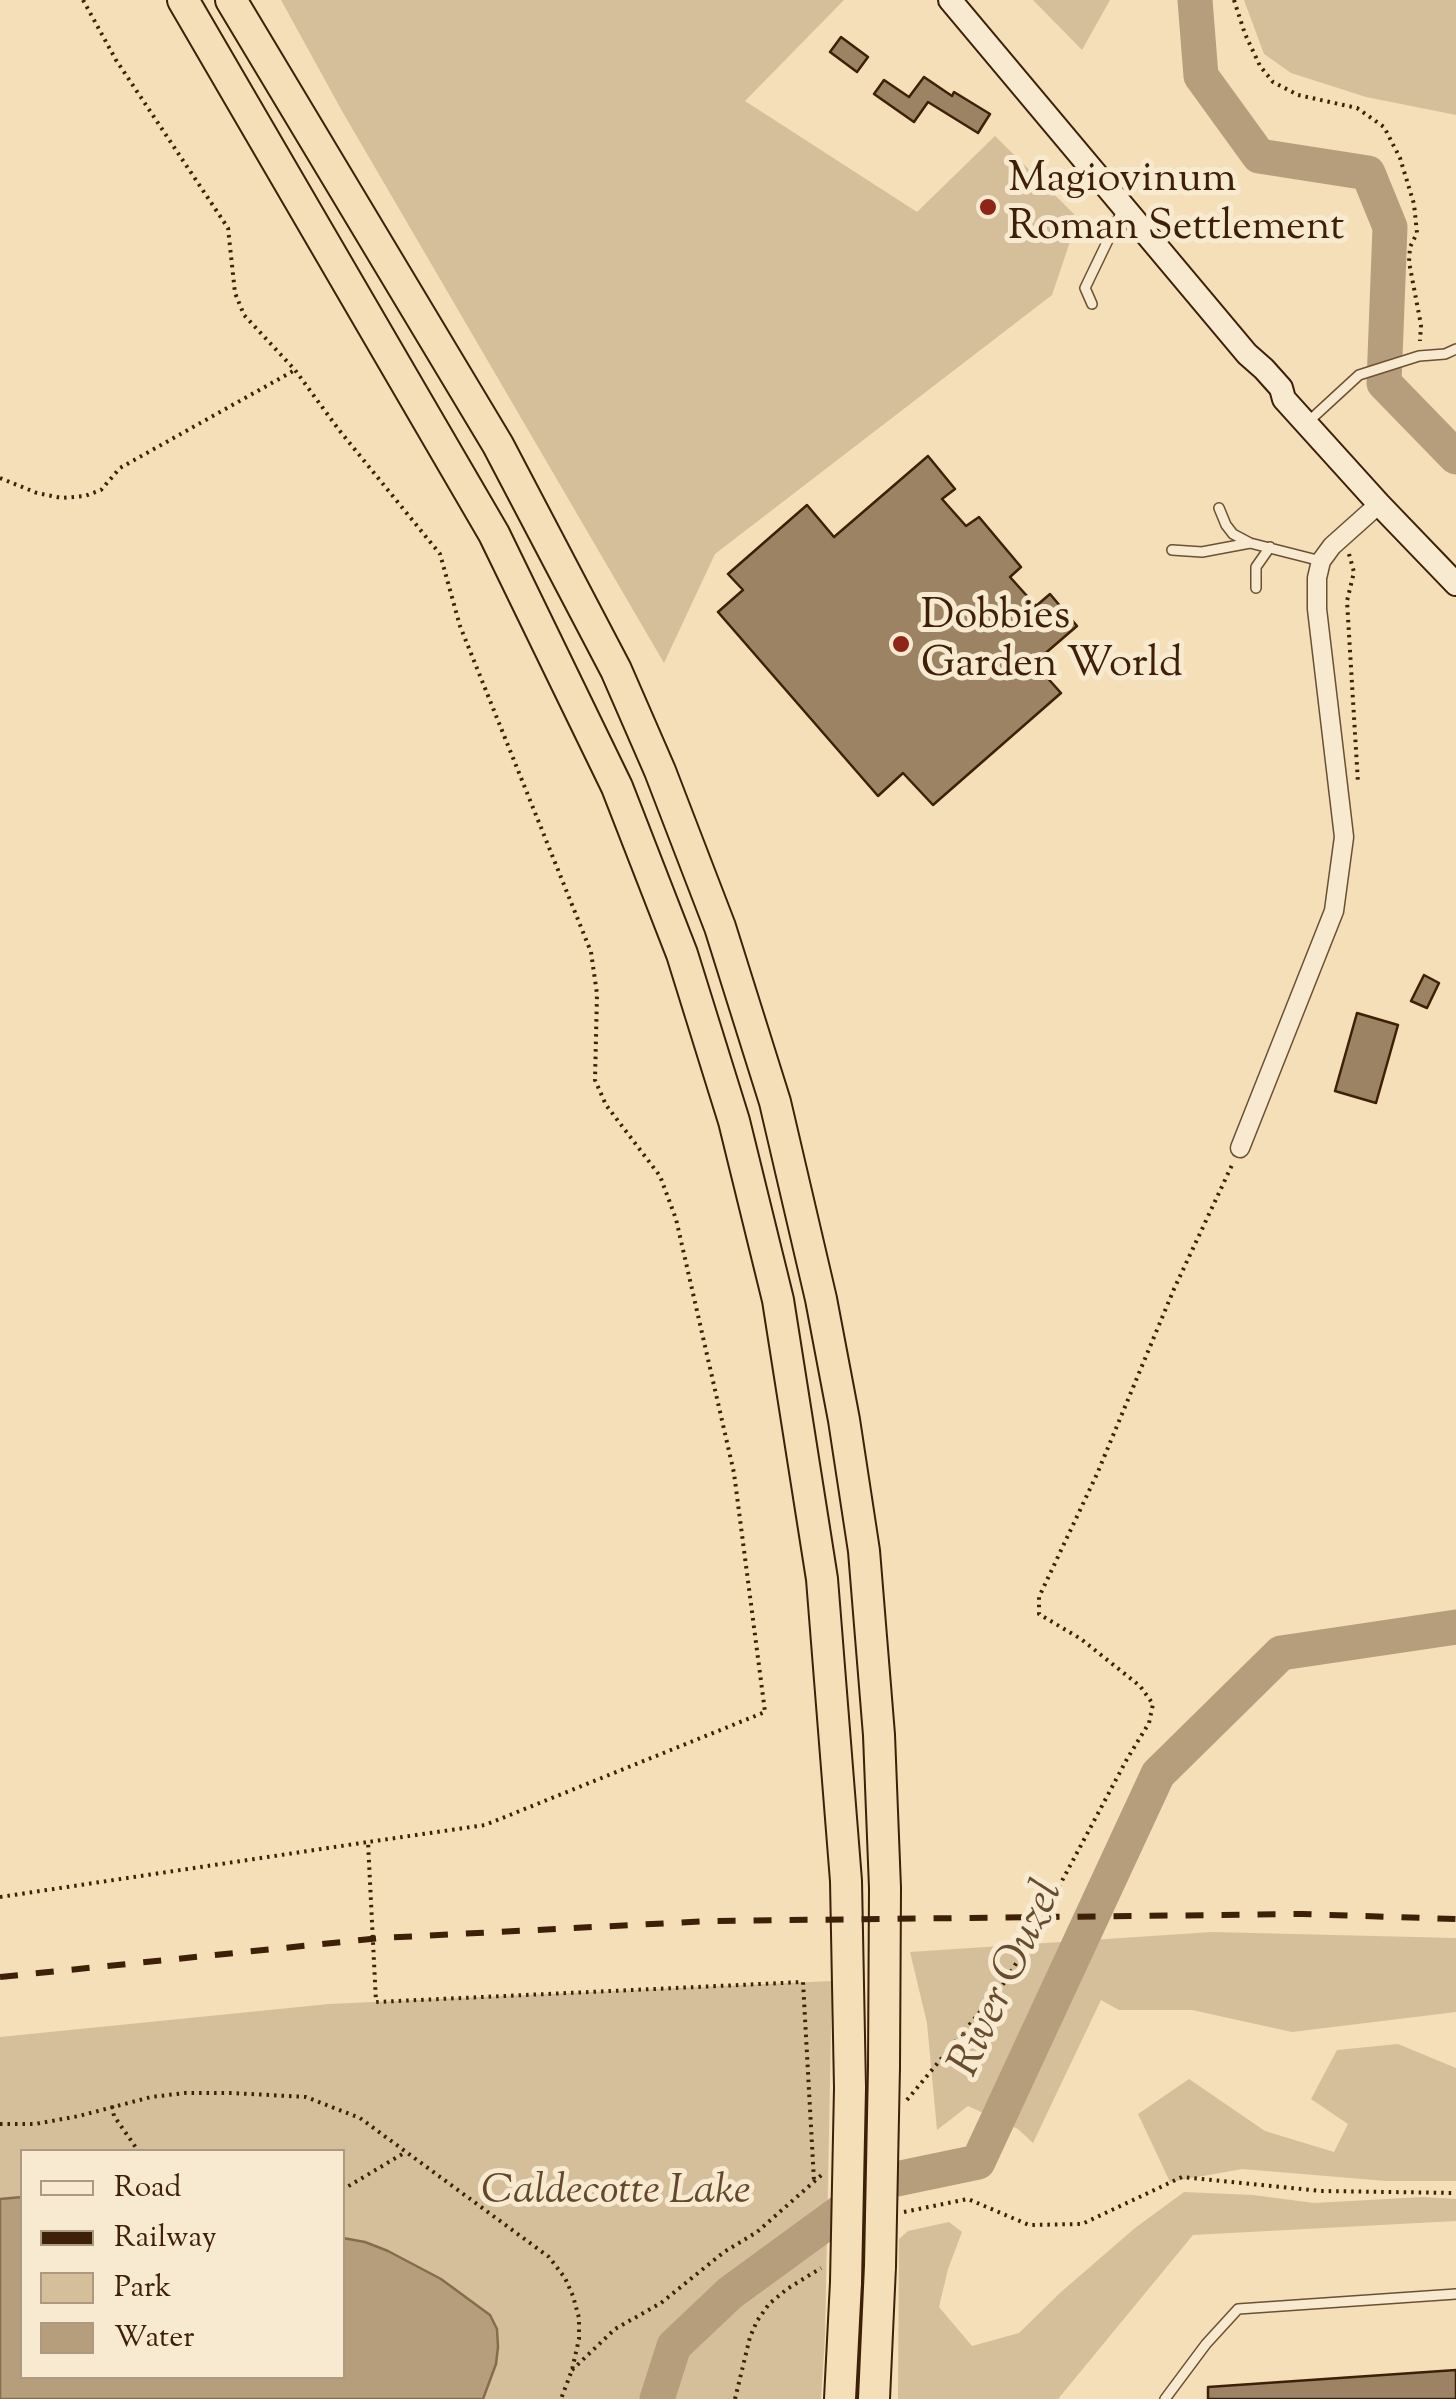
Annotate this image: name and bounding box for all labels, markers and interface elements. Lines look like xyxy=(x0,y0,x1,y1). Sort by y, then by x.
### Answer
place label: Magiovinum Roman Settlement xyxy=(1008,158,1344,256)
marker: Magiovinum Roman Settlement xyxy=(977,196,999,218)
place label: Dobbies Garden World xyxy=(921,595,1183,694)
marker: Dobbies Garden World xyxy=(890,633,912,655)
water label: River Ouzel xyxy=(941,1873,1079,2087)
legend xyxy=(20,2149,345,2379)
text: Road xyxy=(114,2167,181,2210)
park label: Caldecotte Lake xyxy=(481,2170,751,2220)
text: Railway xyxy=(114,2217,217,2260)
text: Park xyxy=(114,2267,171,2310)
text: Water xyxy=(114,2317,195,2360)

